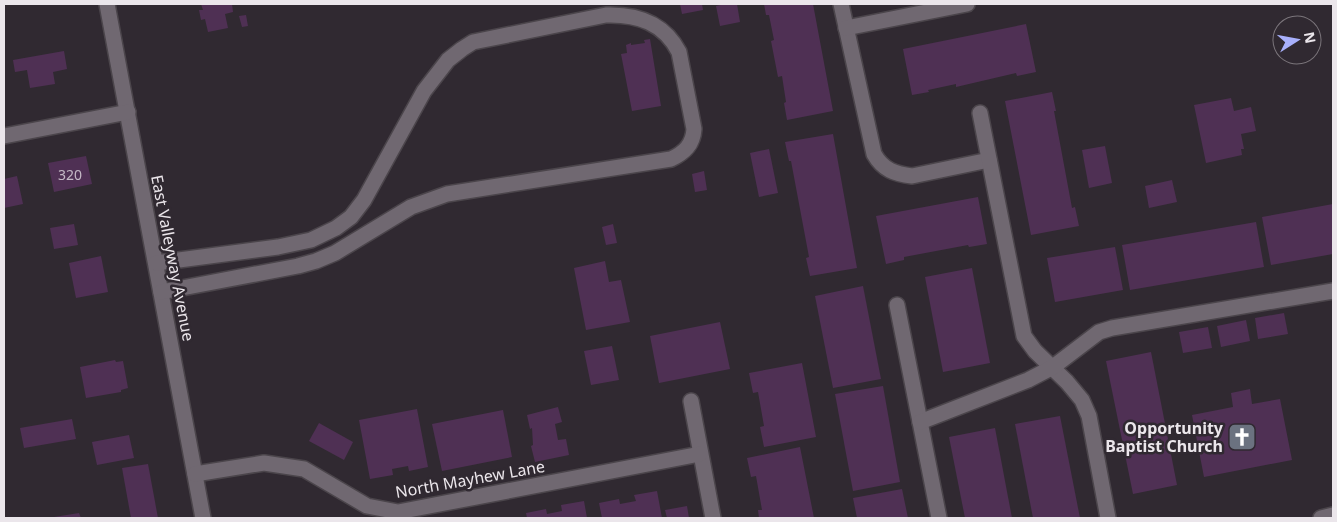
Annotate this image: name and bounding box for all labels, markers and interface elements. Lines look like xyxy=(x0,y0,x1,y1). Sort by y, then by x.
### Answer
north arrow xyxy=(1272,15,1322,65)
text: N xyxy=(1300,30,1321,45)
house number: 320 xyxy=(58,165,82,184)
street label: East Valleyway Avenue xyxy=(146,173,200,343)
place label: Opportunity Baptist Church xyxy=(1105,417,1224,457)
church icon: Opportunity Baptist Church xyxy=(1227,422,1257,452)
street label: North Mayhew Lane xyxy=(393,455,547,503)

